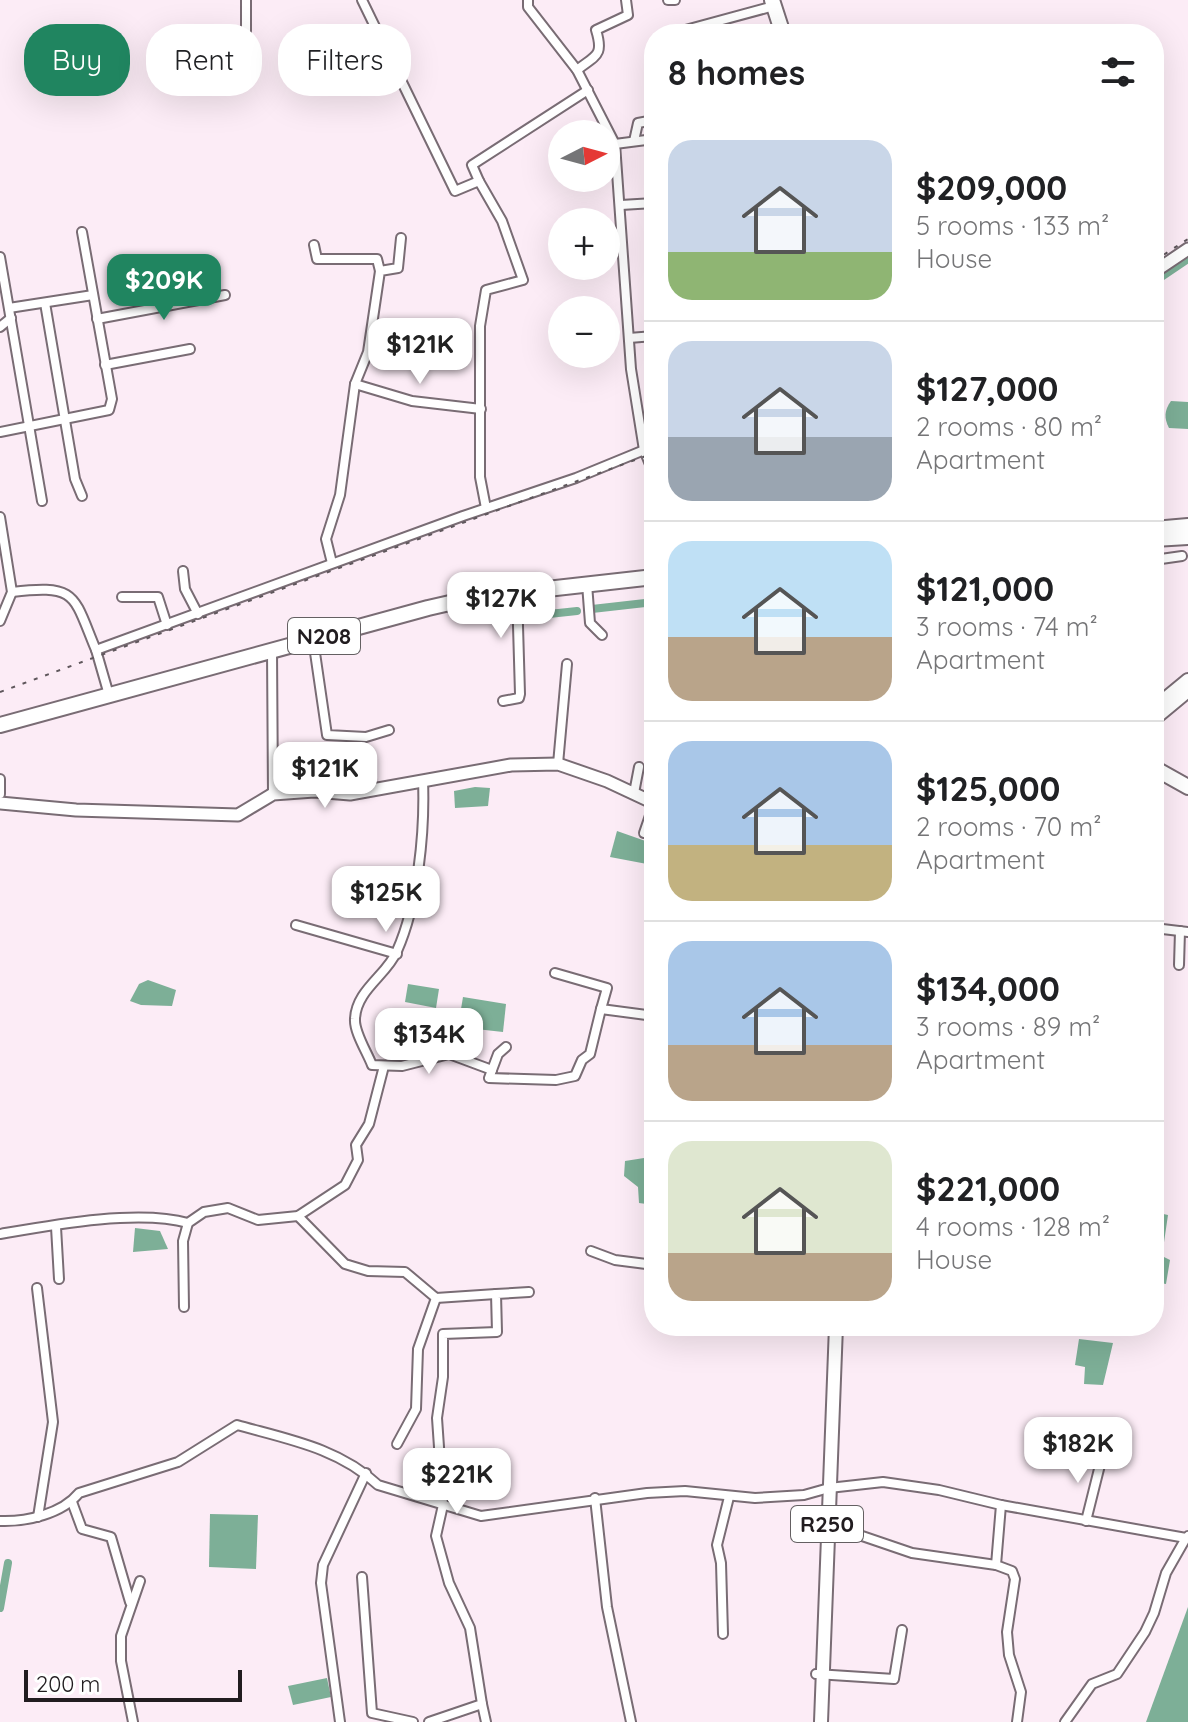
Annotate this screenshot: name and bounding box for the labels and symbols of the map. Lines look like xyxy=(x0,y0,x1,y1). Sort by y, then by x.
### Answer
north arrow xyxy=(548,120,620,192)
pin: $209K xyxy=(108,254,220,322)
pin: $121K xyxy=(364,318,476,386)
pin: $127K xyxy=(445,572,557,640)
road number: N208 xyxy=(288,618,360,654)
pin: $121K xyxy=(269,742,381,810)
pin: $125K xyxy=(330,866,442,934)
pin: $134K xyxy=(373,1008,485,1076)
pin: $182K xyxy=(1022,1417,1134,1485)
pin: $221K xyxy=(401,1448,513,1516)
road number: R250 xyxy=(791,1506,863,1542)
scale bar xyxy=(24,1666,242,1702)

